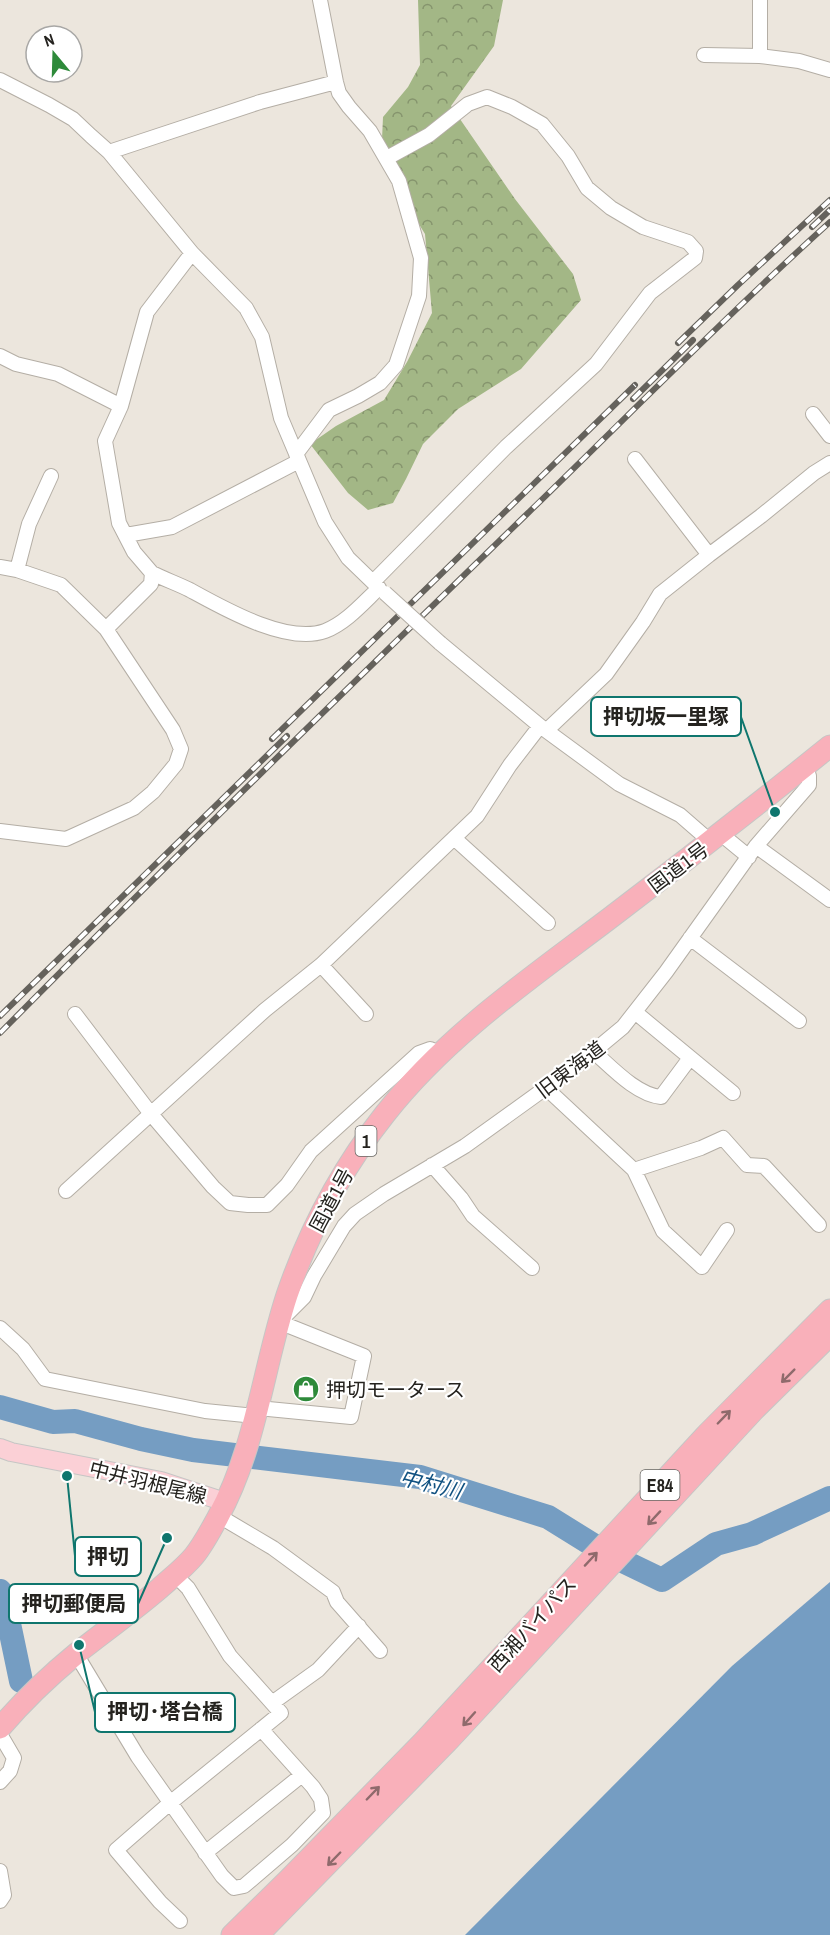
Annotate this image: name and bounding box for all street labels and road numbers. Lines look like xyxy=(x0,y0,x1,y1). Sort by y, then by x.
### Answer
street label: 国道1号 xyxy=(642,835,714,899)
street label: 旧東海道 xyxy=(530,1034,610,1104)
road number: 1 xyxy=(356,1126,376,1156)
street label: 国道1号 xyxy=(303,1163,359,1237)
street label: 中井羽根尾線 xyxy=(87,1454,209,1510)
road number: E84 xyxy=(640,1470,680,1500)
street label: 西湘バイパス xyxy=(482,1571,582,1677)

